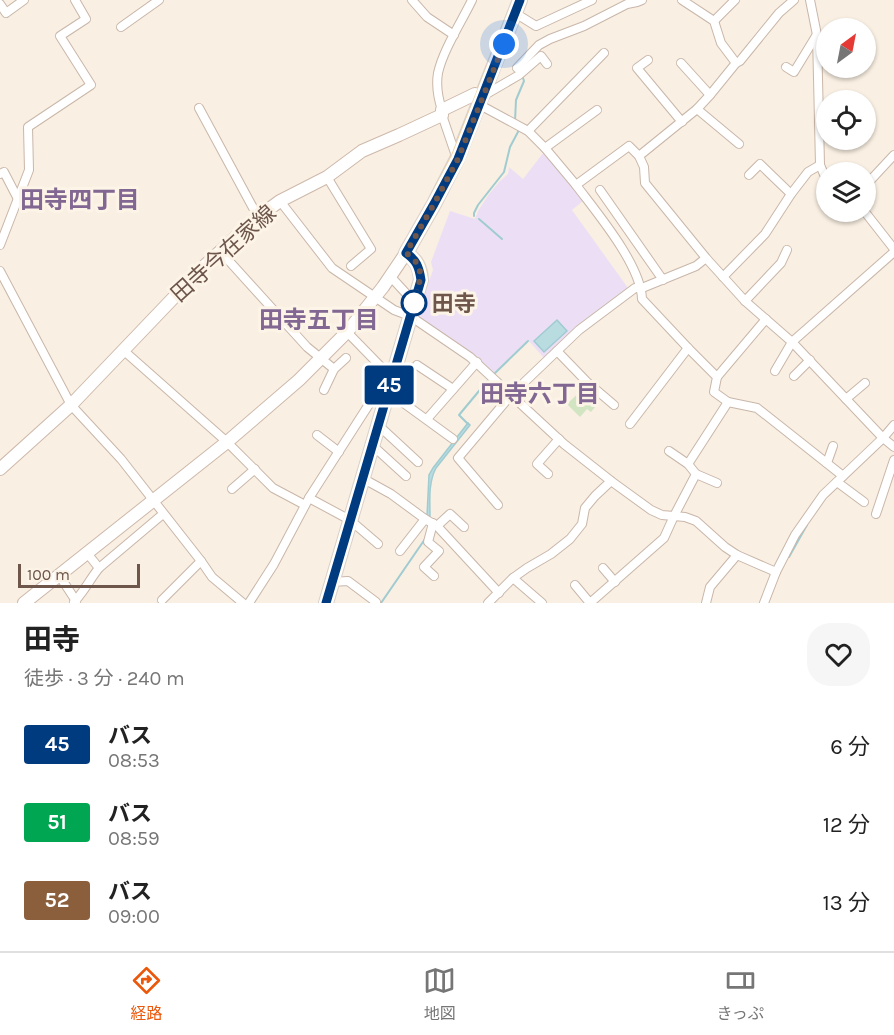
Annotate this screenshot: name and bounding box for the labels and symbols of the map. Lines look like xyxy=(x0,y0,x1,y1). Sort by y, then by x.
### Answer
north arrow xyxy=(816,18,876,78)
your location xyxy=(489,29,519,59)
district label: 田寺四丁目 xyxy=(20,186,140,214)
street label: 田寺今在家線 xyxy=(166,200,281,308)
marker: 田寺 xyxy=(401,290,427,316)
place label: 田寺 xyxy=(432,291,476,317)
district label: 田寺五丁目 xyxy=(259,306,379,334)
line badge: 45 xyxy=(362,366,416,404)
district label: 田寺六丁目 xyxy=(480,380,600,408)
scale bar xyxy=(18,561,140,588)

